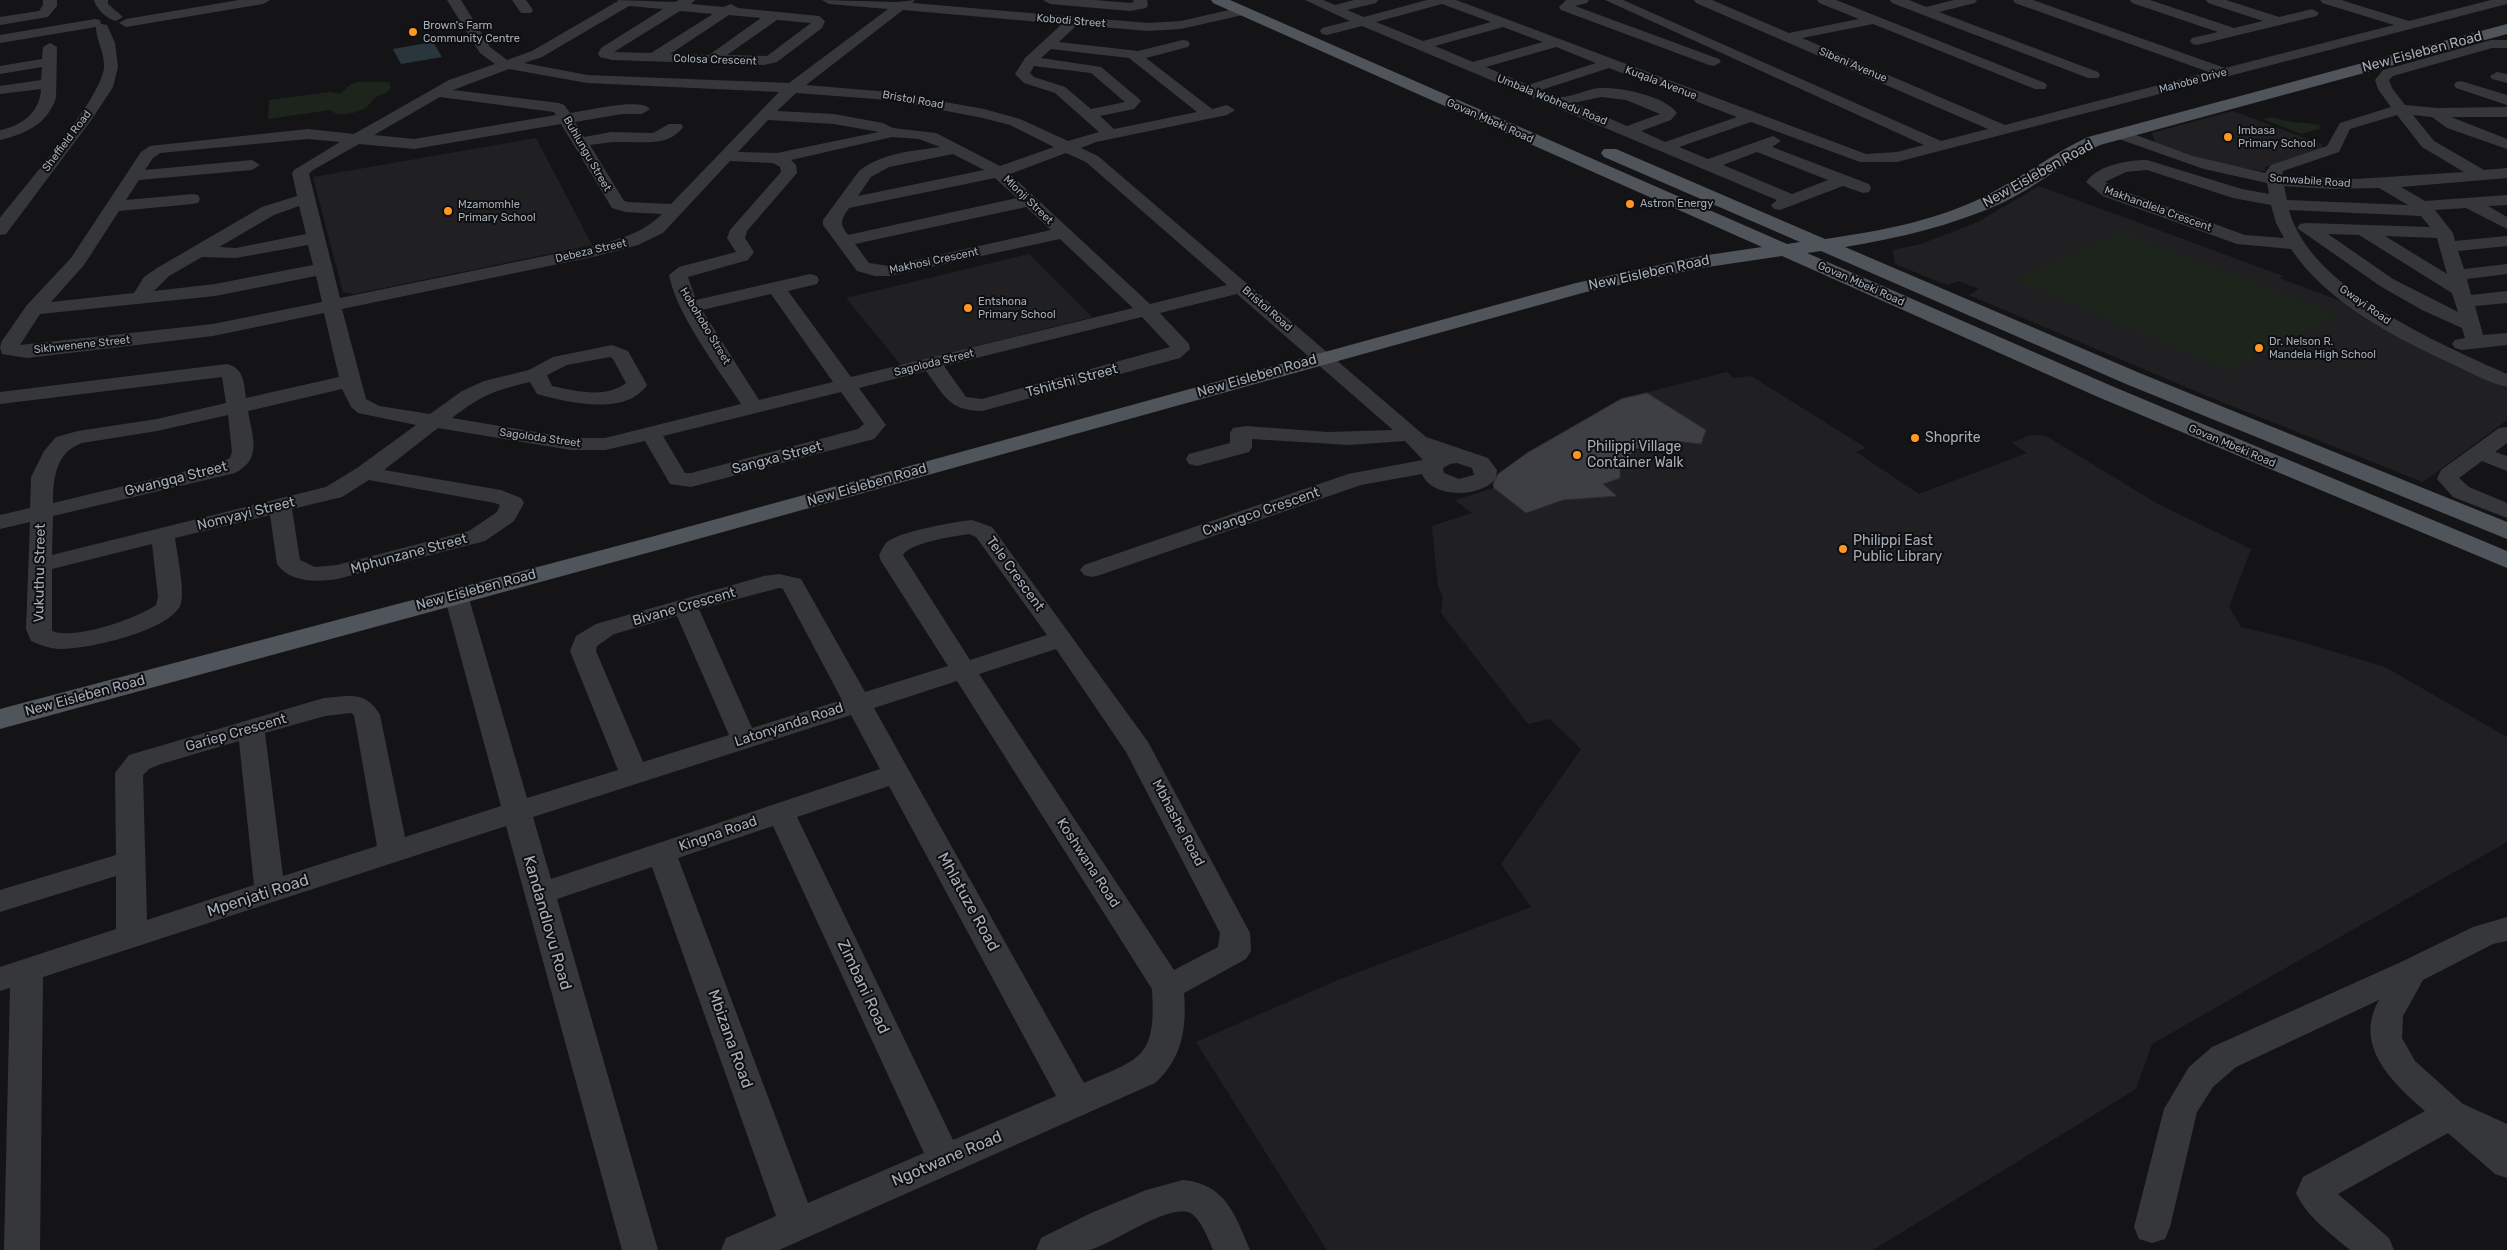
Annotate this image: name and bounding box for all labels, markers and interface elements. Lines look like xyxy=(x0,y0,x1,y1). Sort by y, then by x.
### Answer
street label: Kobodi Street xyxy=(1036,11,1106,31)
place label: Brown's Farm Community Centre xyxy=(423,19,520,45)
marker: Brown's Farm Community Centre xyxy=(407,26,419,38)
street label: New Eisleben Road xyxy=(2360,28,2484,76)
street label: Sibeni Avenue xyxy=(1817,45,1889,85)
street label: Colosa Crescent xyxy=(673,52,757,68)
street label: Kuqala Avenue xyxy=(1623,63,1699,103)
street label: Mahobe Drive xyxy=(2158,66,2228,96)
street label: Umbala Wobhedu Road xyxy=(1495,72,1609,128)
street label: Bristol Road xyxy=(881,88,945,112)
street label: Govan Mbeki Road xyxy=(1445,96,1535,146)
street label: Sheffield Road xyxy=(40,108,94,174)
street label: Buhlungu Street xyxy=(560,114,614,194)
place label: Imbasa Primary School xyxy=(2238,124,2316,150)
marker: Imbasa Primary School xyxy=(2222,131,2234,143)
street label: New Eisleben Road xyxy=(1980,137,2096,211)
street label: Sonwabile Road xyxy=(2269,172,2351,190)
street label: Mlonji Street xyxy=(1000,173,1056,227)
street label: Makhandlela Crescent xyxy=(2103,183,2213,235)
place label: Astron Energy xyxy=(1640,197,1713,211)
place label: Mzamomhle Primary School xyxy=(458,198,536,224)
marker: Astron Energy xyxy=(1624,198,1636,210)
marker: Mzamomhle Primary School xyxy=(442,205,454,217)
street label: Debeza Street xyxy=(554,236,628,266)
street label: Makhosi Crescent xyxy=(888,245,980,277)
street label: New Eisleben Road xyxy=(1587,252,1711,294)
street label: Govan Mbeki Road xyxy=(1816,259,1906,309)
street label: Gwayi Road xyxy=(2337,283,2393,327)
street label: Bristol Road xyxy=(1239,284,1295,334)
street label: Hobohobo Street xyxy=(677,285,733,367)
place label: Entshona Primary School xyxy=(978,295,1056,321)
marker: Entshona Primary School xyxy=(962,302,974,314)
street label: Sikhwenene Street xyxy=(33,333,131,357)
place label: Dr. Nelson R. Mandela High School xyxy=(2269,335,2376,361)
marker: Dr. Nelson R. Mandela High School xyxy=(2253,342,2265,354)
street label: Sagoloda Street xyxy=(893,347,975,379)
street label: New Eisleben Road xyxy=(1195,351,1319,401)
street label: Tshitshi Street xyxy=(1024,361,1120,401)
street label: Govan Mbeki Road xyxy=(2186,422,2278,470)
street label: Sagoloda Street xyxy=(499,426,581,450)
place label: Shoprite xyxy=(1925,430,1981,446)
marker: Shoprite xyxy=(1909,432,1921,444)
street label: Sangxa Street xyxy=(730,438,824,478)
place label: Philippi Village Container Walk xyxy=(1587,439,1684,472)
marker: Philippi Village Container Walk xyxy=(1571,449,1583,461)
street label: Gwangqa Street xyxy=(123,458,229,500)
street label: New Eisleben Road xyxy=(805,460,929,510)
street label: Cwangco Crescent xyxy=(1200,484,1322,540)
street label: Nomyayi Street xyxy=(195,494,297,534)
street label: Vukuthu Street xyxy=(31,523,49,623)
street label: Mphunzane Street xyxy=(349,530,469,578)
street label: Tele Crescent xyxy=(982,533,1048,615)
place label: Philippi East Public Library xyxy=(1853,533,1942,566)
marker: Philippi East Public Library xyxy=(1837,543,1849,555)
street label: New Eisleben Road xyxy=(414,566,538,614)
street label: Bivane Crescent xyxy=(630,584,738,630)
street label: New Eisleben Road xyxy=(23,672,147,720)
street label: Latonyanda Road xyxy=(732,699,846,751)
street label: Gariep Crescent xyxy=(183,711,289,755)
street label: Mbhashe Road xyxy=(1148,777,1208,869)
street label: Kingna Road xyxy=(677,813,759,855)
street label: Koshwana Road xyxy=(1053,815,1123,911)
street label: Mhlatuze Road xyxy=(933,849,1003,955)
street label: Kandandlovu Road xyxy=(519,854,575,992)
street label: Mpenjati Road xyxy=(205,871,311,921)
street label: Zimbani Road xyxy=(833,937,893,1037)
street label: Mbizana Road xyxy=(703,987,757,1091)
street label: Ngotwane Road xyxy=(889,1127,1005,1191)

